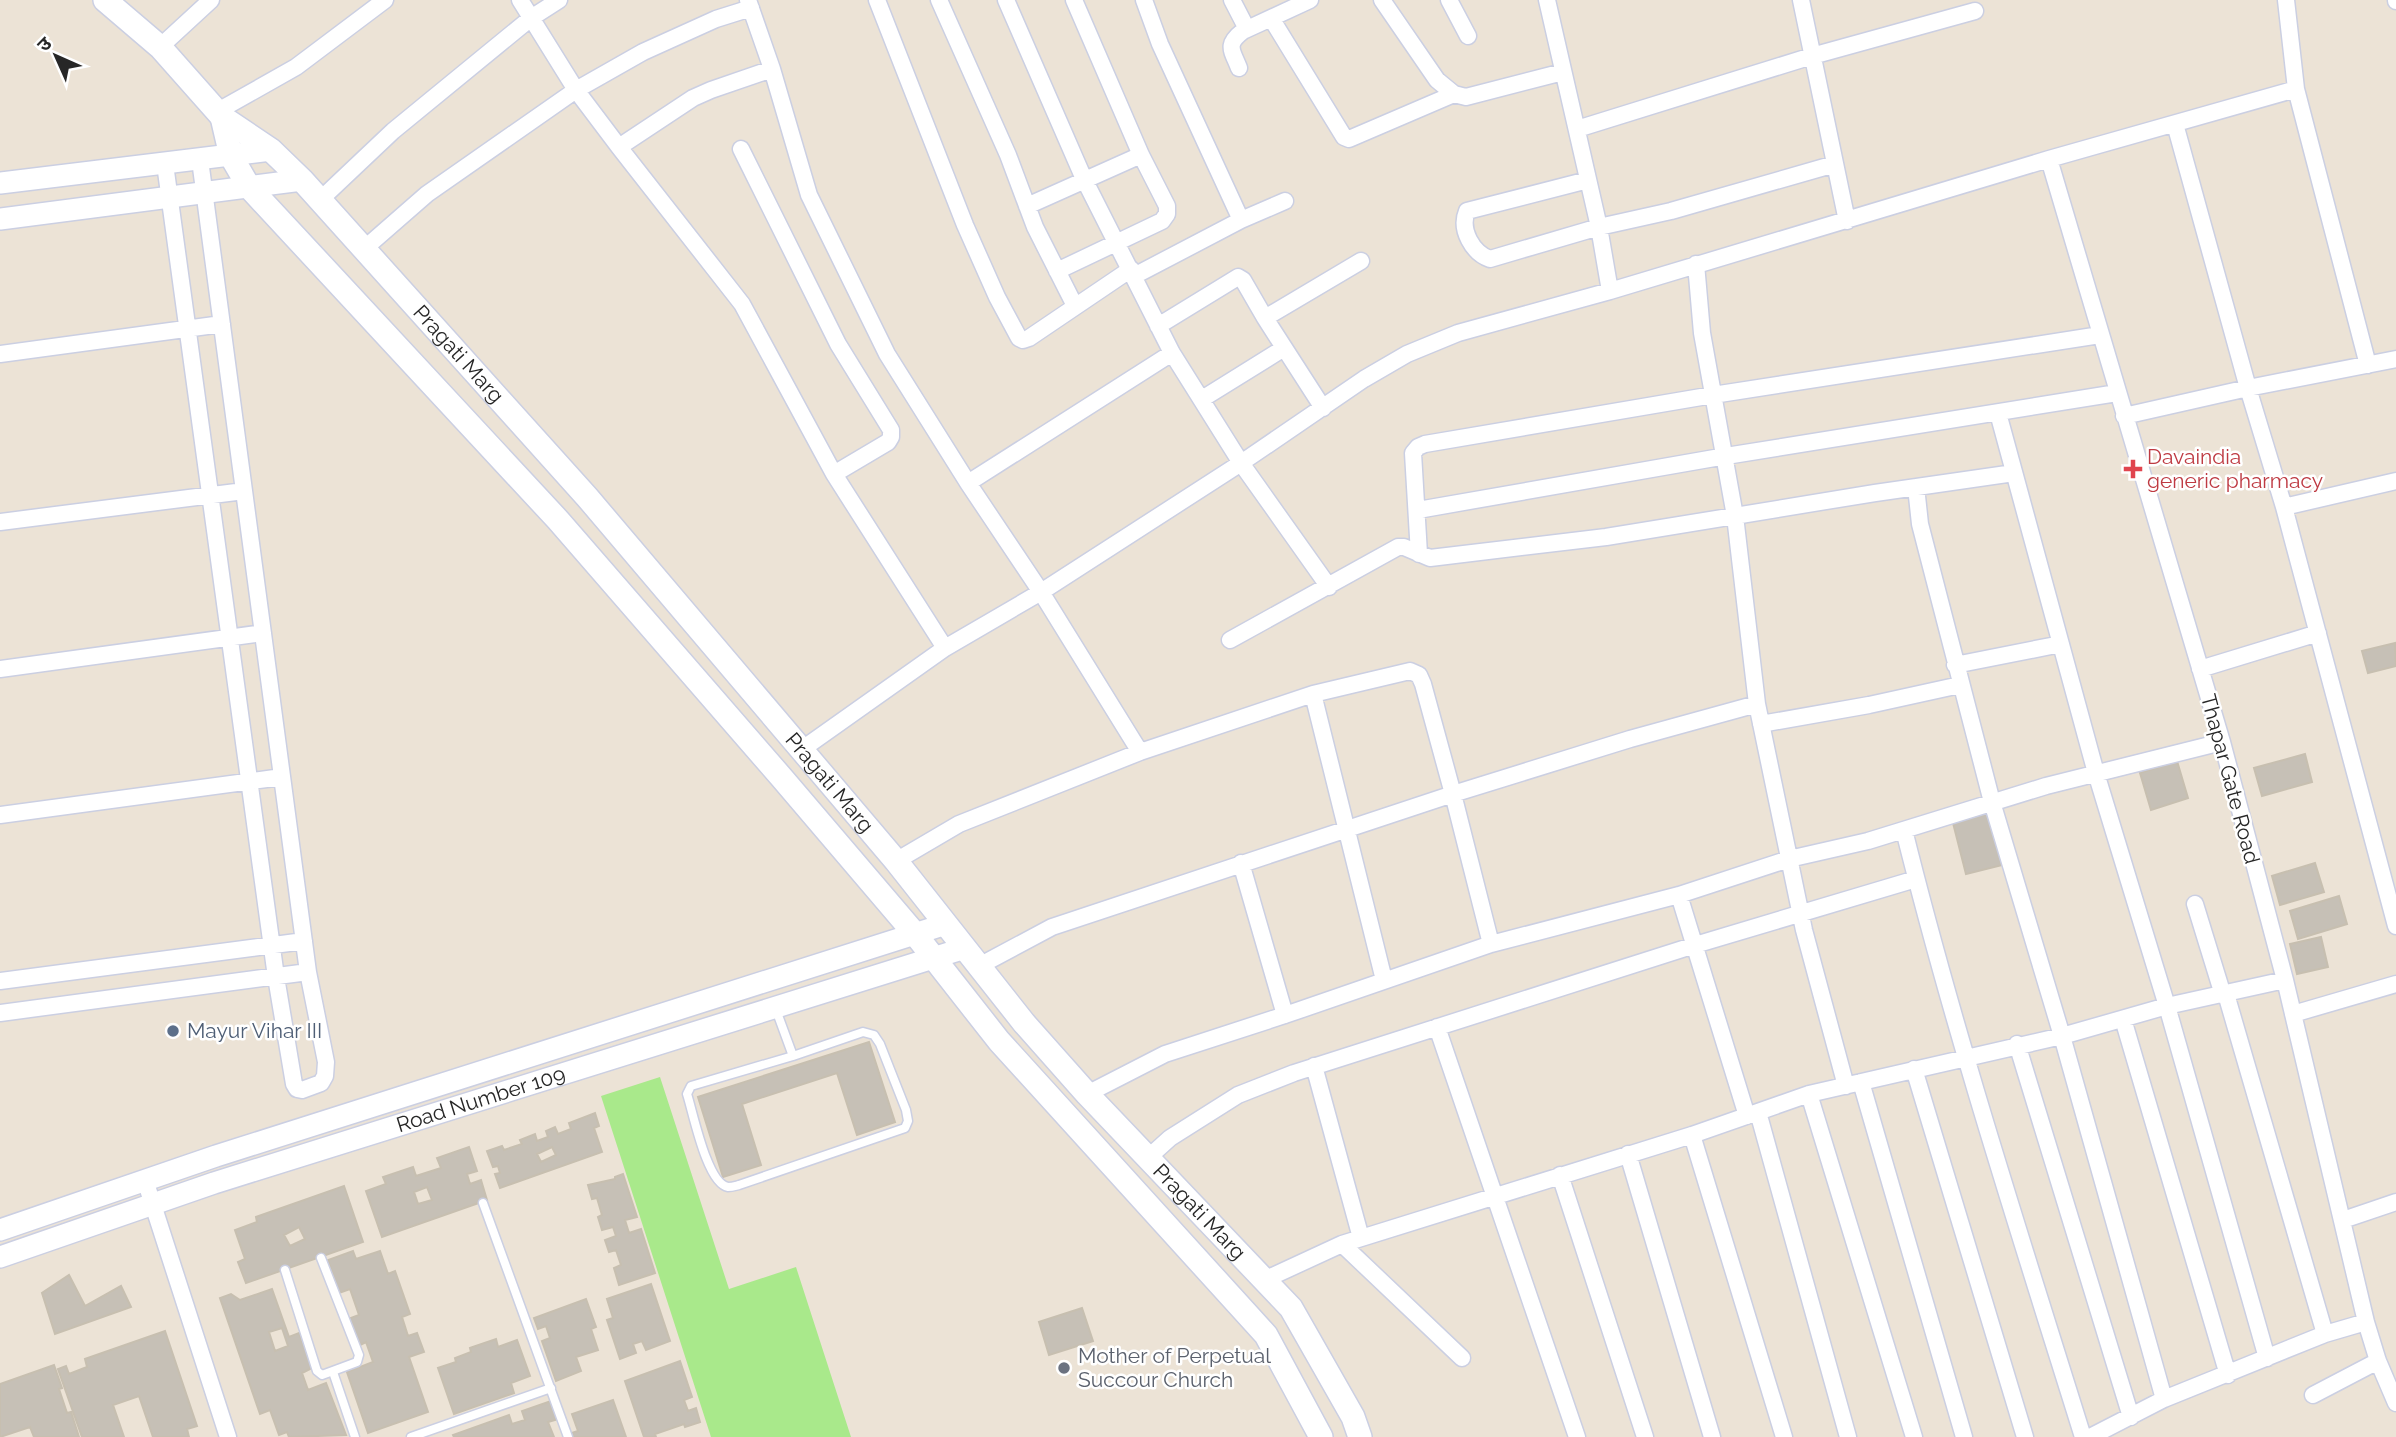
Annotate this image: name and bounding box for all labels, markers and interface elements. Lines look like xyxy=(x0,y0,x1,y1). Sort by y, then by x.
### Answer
north arrow xyxy=(21,21,91,91)
text: उ xyxy=(32,32,56,56)
street label: Pragati Marg xyxy=(408,300,509,408)
place label: Davaindia generic pharmacy xyxy=(2147,444,2323,493)
marker: Davaindia generic pharmacy xyxy=(2125,461,2141,477)
street label: Thapar Gate Road xyxy=(2196,691,2265,866)
street label: Pragati Marg xyxy=(781,727,879,837)
place label: Mayur Vihar III xyxy=(187,1018,322,1043)
marker: Mayur Vihar III xyxy=(165,1023,181,1039)
street label: Road Number 109 xyxy=(393,1061,568,1137)
street label: Pragati Marg xyxy=(1148,1158,1251,1265)
place label: Mother of Perpetual Succour Church xyxy=(1078,1343,1271,1392)
marker: Mother of Perpetual Succour Church xyxy=(1056,1360,1072,1376)

